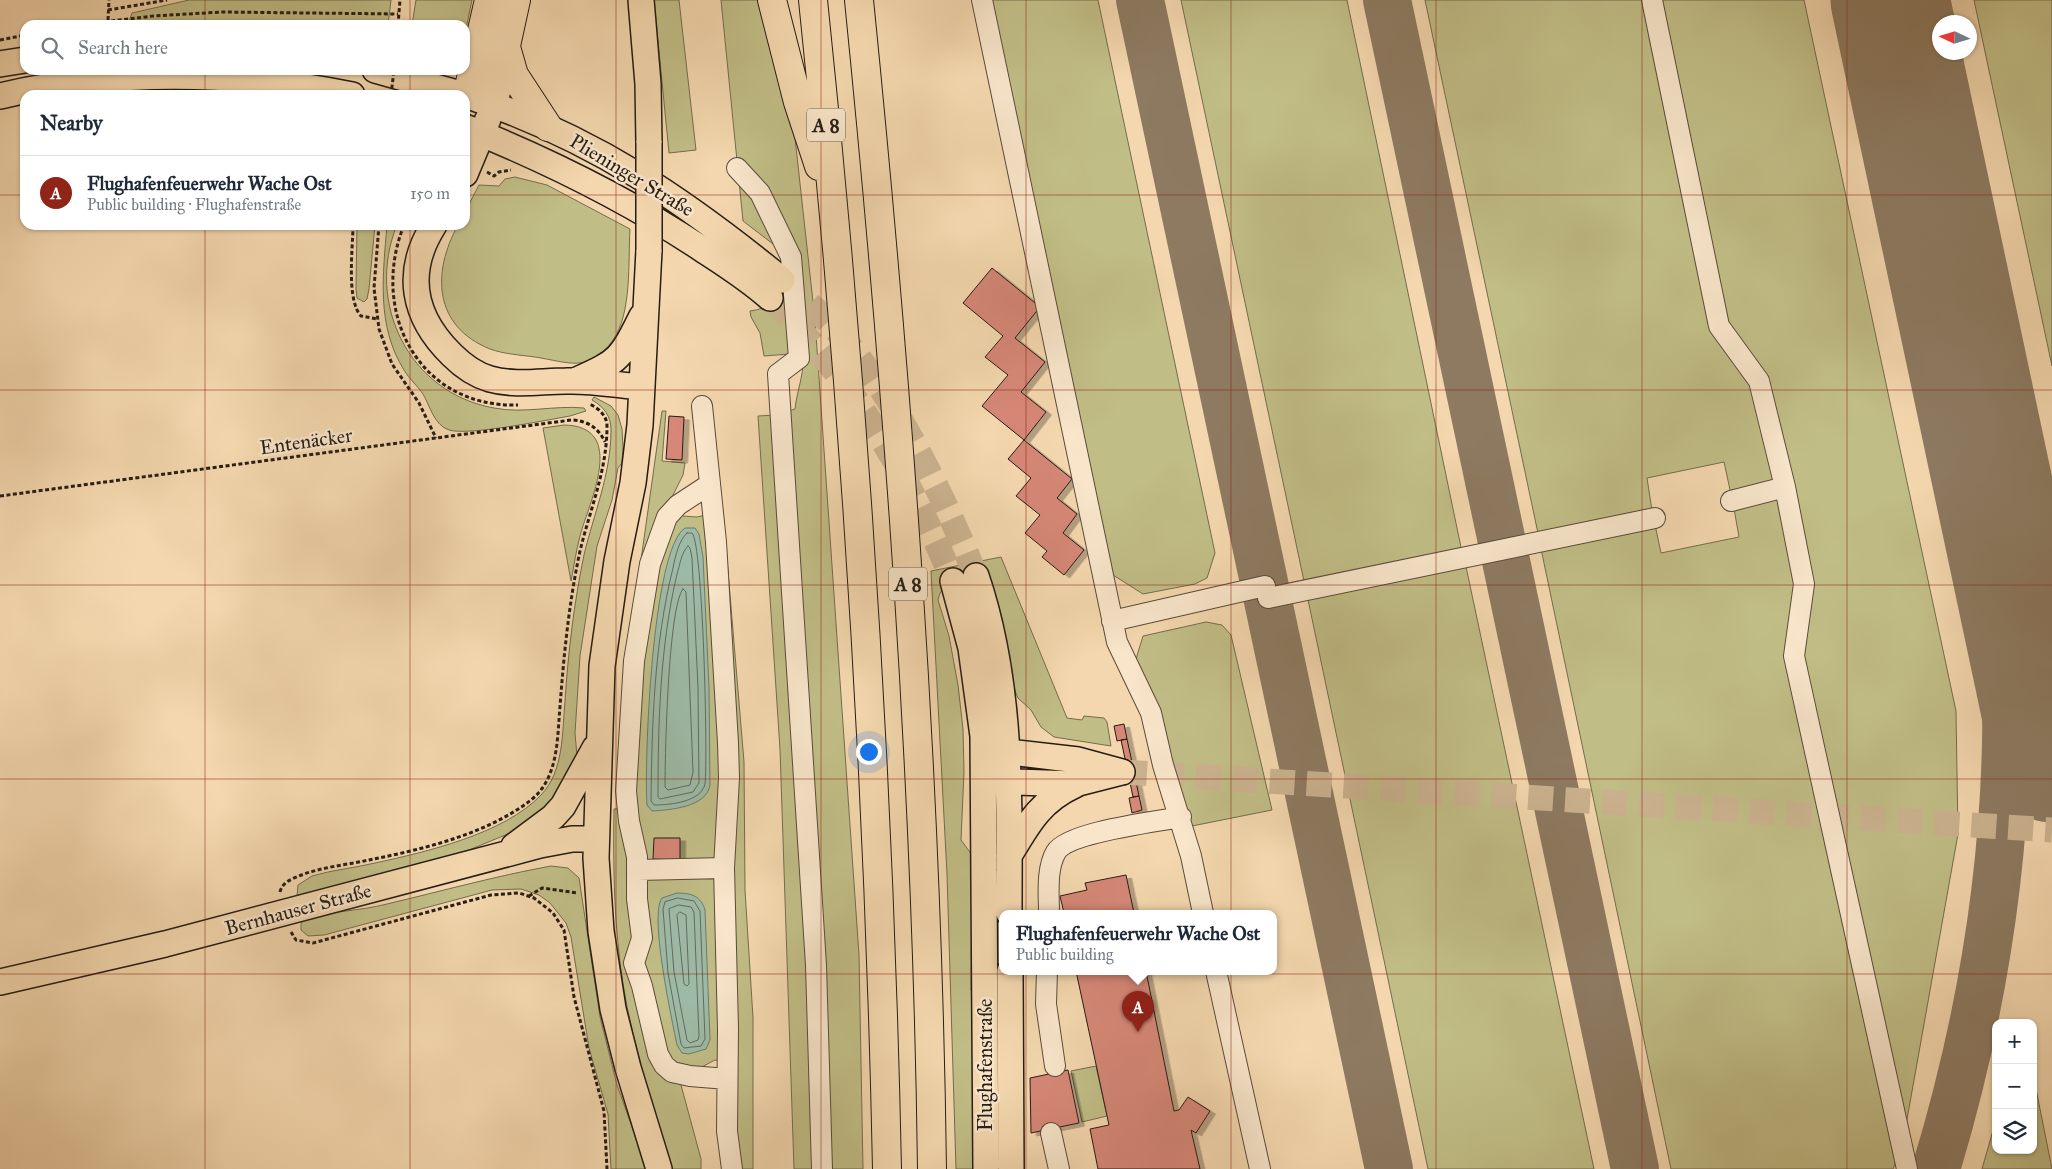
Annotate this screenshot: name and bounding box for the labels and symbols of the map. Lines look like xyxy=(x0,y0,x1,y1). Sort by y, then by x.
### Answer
north arrow xyxy=(1932,15,1977,60)
road number: A 8 xyxy=(807,108,845,142)
street label: Plieninger Straße xyxy=(565,129,698,222)
street label: Entenäcker xyxy=(258,423,354,459)
road number: A 8 xyxy=(889,568,927,600)
your location xyxy=(856,739,882,765)
street label: Bernhauser Straße xyxy=(222,878,374,940)
pin: A xyxy=(1122,991,1154,1032)
street label: Flughafenstraße xyxy=(973,999,998,1131)

